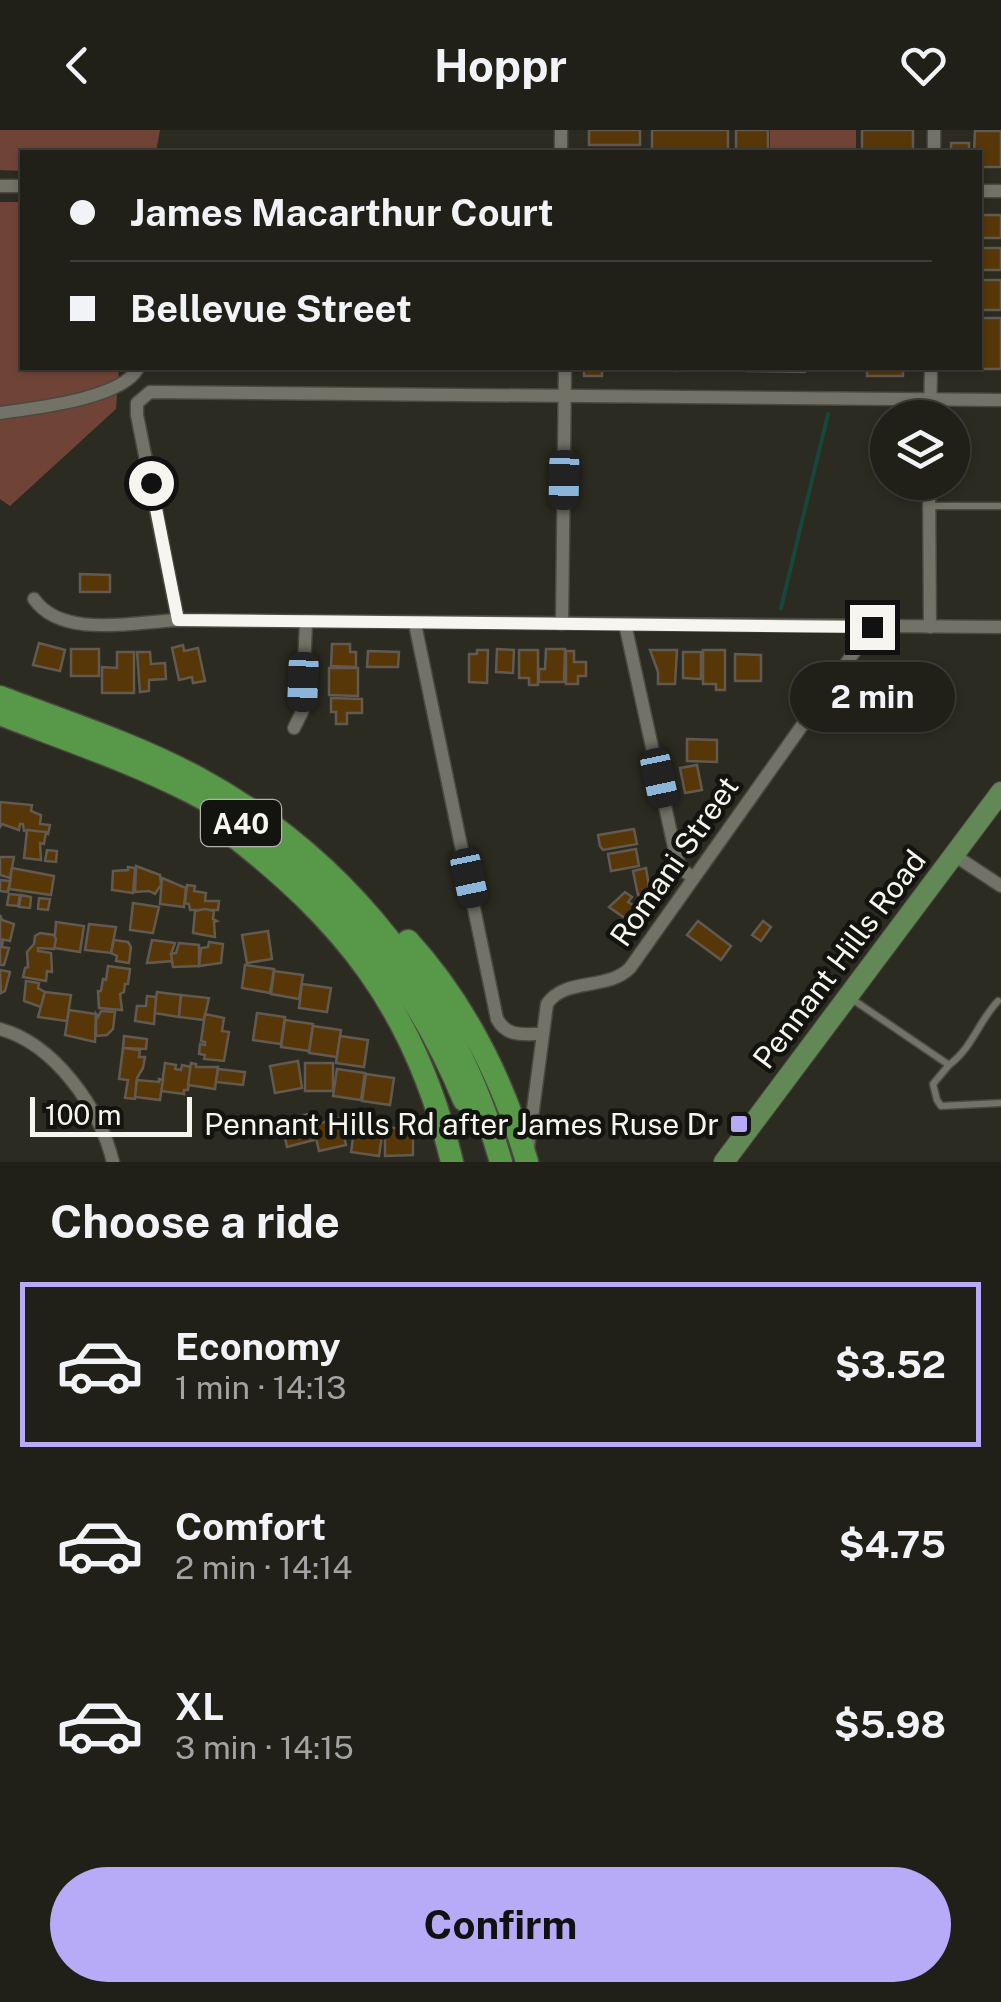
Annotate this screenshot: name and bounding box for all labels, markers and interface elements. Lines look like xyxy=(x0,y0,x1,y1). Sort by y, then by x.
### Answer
icon: back xyxy=(50,38,105,93)
icon: heart xyxy=(896,38,951,93)
text: Hoppr xyxy=(434,39,567,92)
text: James Macarthur Court xyxy=(130,190,553,235)
text: Bellevue Street xyxy=(130,286,412,331)
map controls xyxy=(870,400,970,500)
button: layers xyxy=(870,400,970,500)
car xyxy=(548,450,580,510)
route start xyxy=(129,461,174,506)
route end xyxy=(850,605,895,650)
car xyxy=(287,651,319,713)
callout: 2 min xyxy=(790,662,954,732)
text: 2 min xyxy=(831,678,914,715)
car xyxy=(638,746,680,810)
street label: Romani Street xyxy=(602,769,746,953)
road number: A40 xyxy=(201,800,281,846)
street label: Pennant Hills Road xyxy=(745,843,933,1075)
car xyxy=(448,846,490,910)
scale bar xyxy=(30,1092,192,1136)
text: 100 m xyxy=(45,1098,122,1131)
place label: Pennant Hills Rd after James Ruse Dr xyxy=(204,1106,719,1142)
marker: Pennant Hills Rd after James Ruse Dr xyxy=(728,1113,750,1135)
text: Choose a ride xyxy=(50,1195,340,1248)
icon: car xyxy=(55,1320,145,1410)
text: Economy xyxy=(175,1324,341,1369)
text: $3.52 xyxy=(835,1342,946,1387)
text: 1 min · 14:13 xyxy=(175,1369,346,1406)
icon: car xyxy=(55,1500,145,1590)
text: Comfort xyxy=(175,1504,326,1549)
text: $4.75 xyxy=(839,1522,946,1567)
text: 2 min · 14:14 xyxy=(175,1549,352,1586)
icon: car xyxy=(55,1680,145,1770)
text: XL xyxy=(175,1684,224,1729)
text: $5.98 xyxy=(834,1702,946,1747)
text: 3 min · 14:15 xyxy=(175,1729,354,1766)
button: Confirm xyxy=(50,1867,951,1982)

